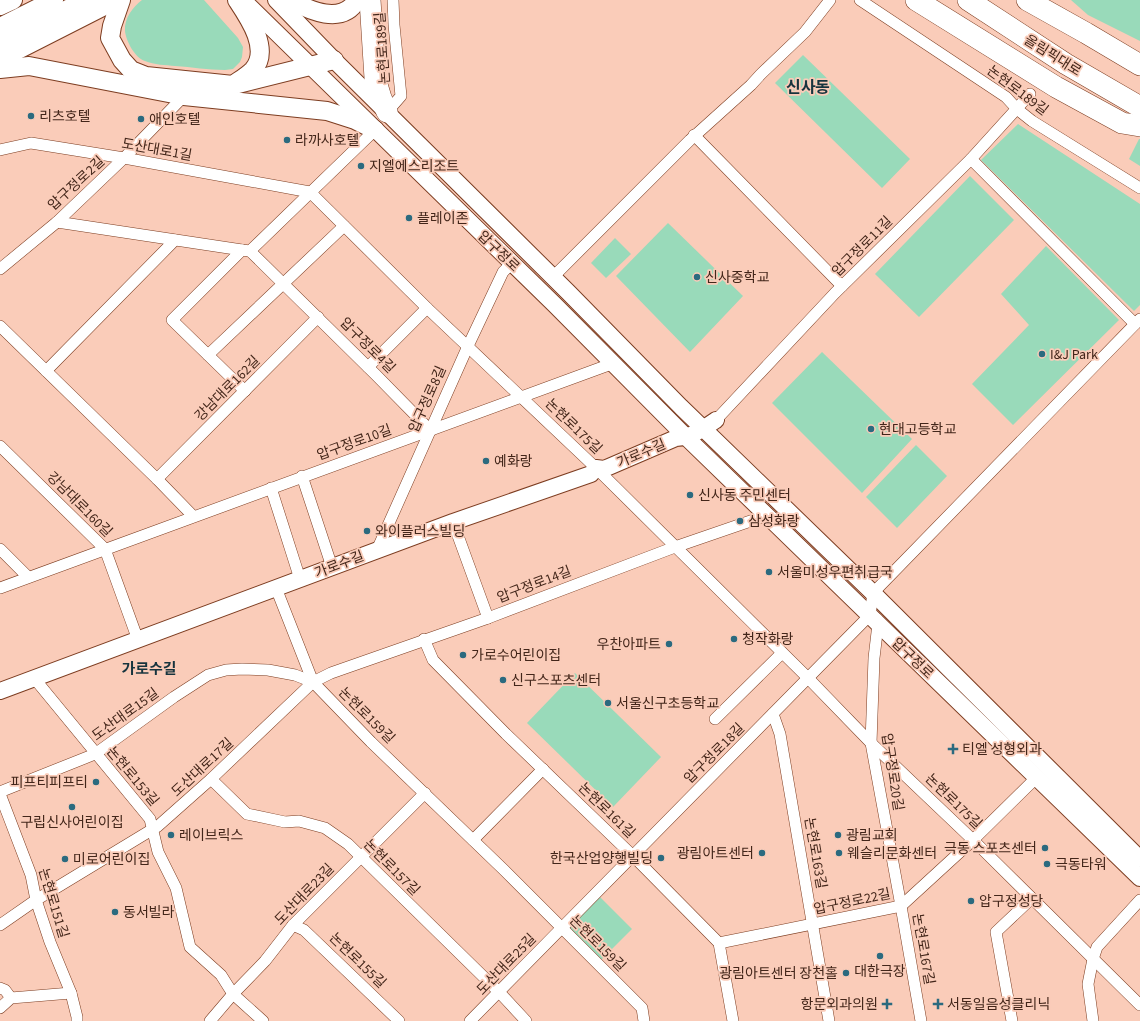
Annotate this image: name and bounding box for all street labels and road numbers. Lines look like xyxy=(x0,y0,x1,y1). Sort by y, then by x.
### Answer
street label: 논현로189길 xyxy=(370,11,395,85)
street label: 올림픽대로 xyxy=(1020,30,1085,81)
street label: 논현로189길 xyxy=(982,61,1052,121)
street label: 도산대로1길 xyxy=(120,134,194,166)
street label: 압구정로2길 xyxy=(44,152,110,215)
street label: 압구정로11길 xyxy=(828,212,897,281)
street label: 압구정로 xyxy=(473,227,524,277)
street label: 압구정로4길 xyxy=(335,313,400,378)
street label: 강남대로162길 xyxy=(190,351,265,426)
street label: 압구정로8길 xyxy=(404,363,452,436)
street label: 논현로175길 xyxy=(540,394,606,459)
street label: 압구정로10길 xyxy=(314,420,395,466)
street label: 가로수길 xyxy=(614,435,669,473)
street label: 강남대로160길 xyxy=(42,467,117,542)
street label: 가로수길 xyxy=(312,546,367,584)
street label: 압구정로14길 xyxy=(494,562,575,608)
street label: 압구정로 xyxy=(887,634,938,684)
street label: 논현로159길 xyxy=(334,683,399,748)
street label: 도산대로15길 xyxy=(88,684,163,746)
street label: 압구정로18길 xyxy=(680,719,749,788)
street label: 압구정로20길 xyxy=(876,732,908,812)
street label: 도산대로17길 xyxy=(167,734,238,802)
street label: 논현로153길 xyxy=(101,742,163,811)
street label: 논현로175길 xyxy=(920,769,986,834)
street label: 논현로161길 xyxy=(573,778,639,843)
street label: 논현로163길 xyxy=(799,816,831,891)
street label: 논현로157길 xyxy=(359,835,424,900)
street label: 도산대로23길 xyxy=(270,860,339,930)
street label: 논현로151길 xyxy=(33,866,73,941)
street label: 압구정로22길 xyxy=(812,884,893,920)
street label: 논현로159길 xyxy=(565,911,630,976)
street label: 논현로167길 xyxy=(907,912,939,987)
street label: 논현로155길 xyxy=(324,928,390,993)
street label: 도산대로25길 xyxy=(472,930,541,1000)

